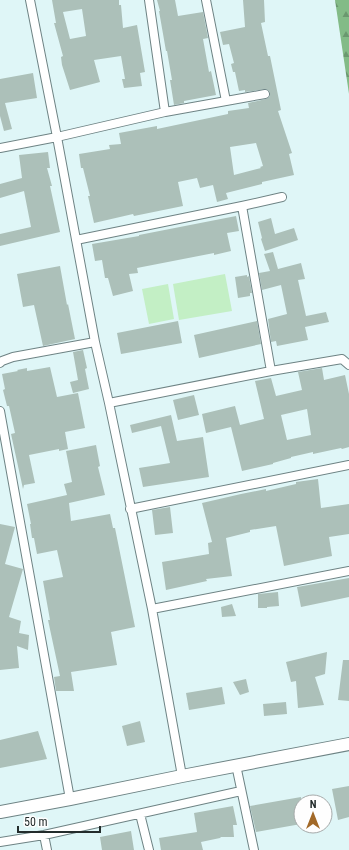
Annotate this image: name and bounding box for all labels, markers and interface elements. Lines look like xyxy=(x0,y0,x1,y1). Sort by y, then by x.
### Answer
north arrow xyxy=(293,794,333,834)
text: N xyxy=(310,798,317,811)
scale bar xyxy=(18,808,100,834)
text: 50 m xyxy=(24,815,48,829)

